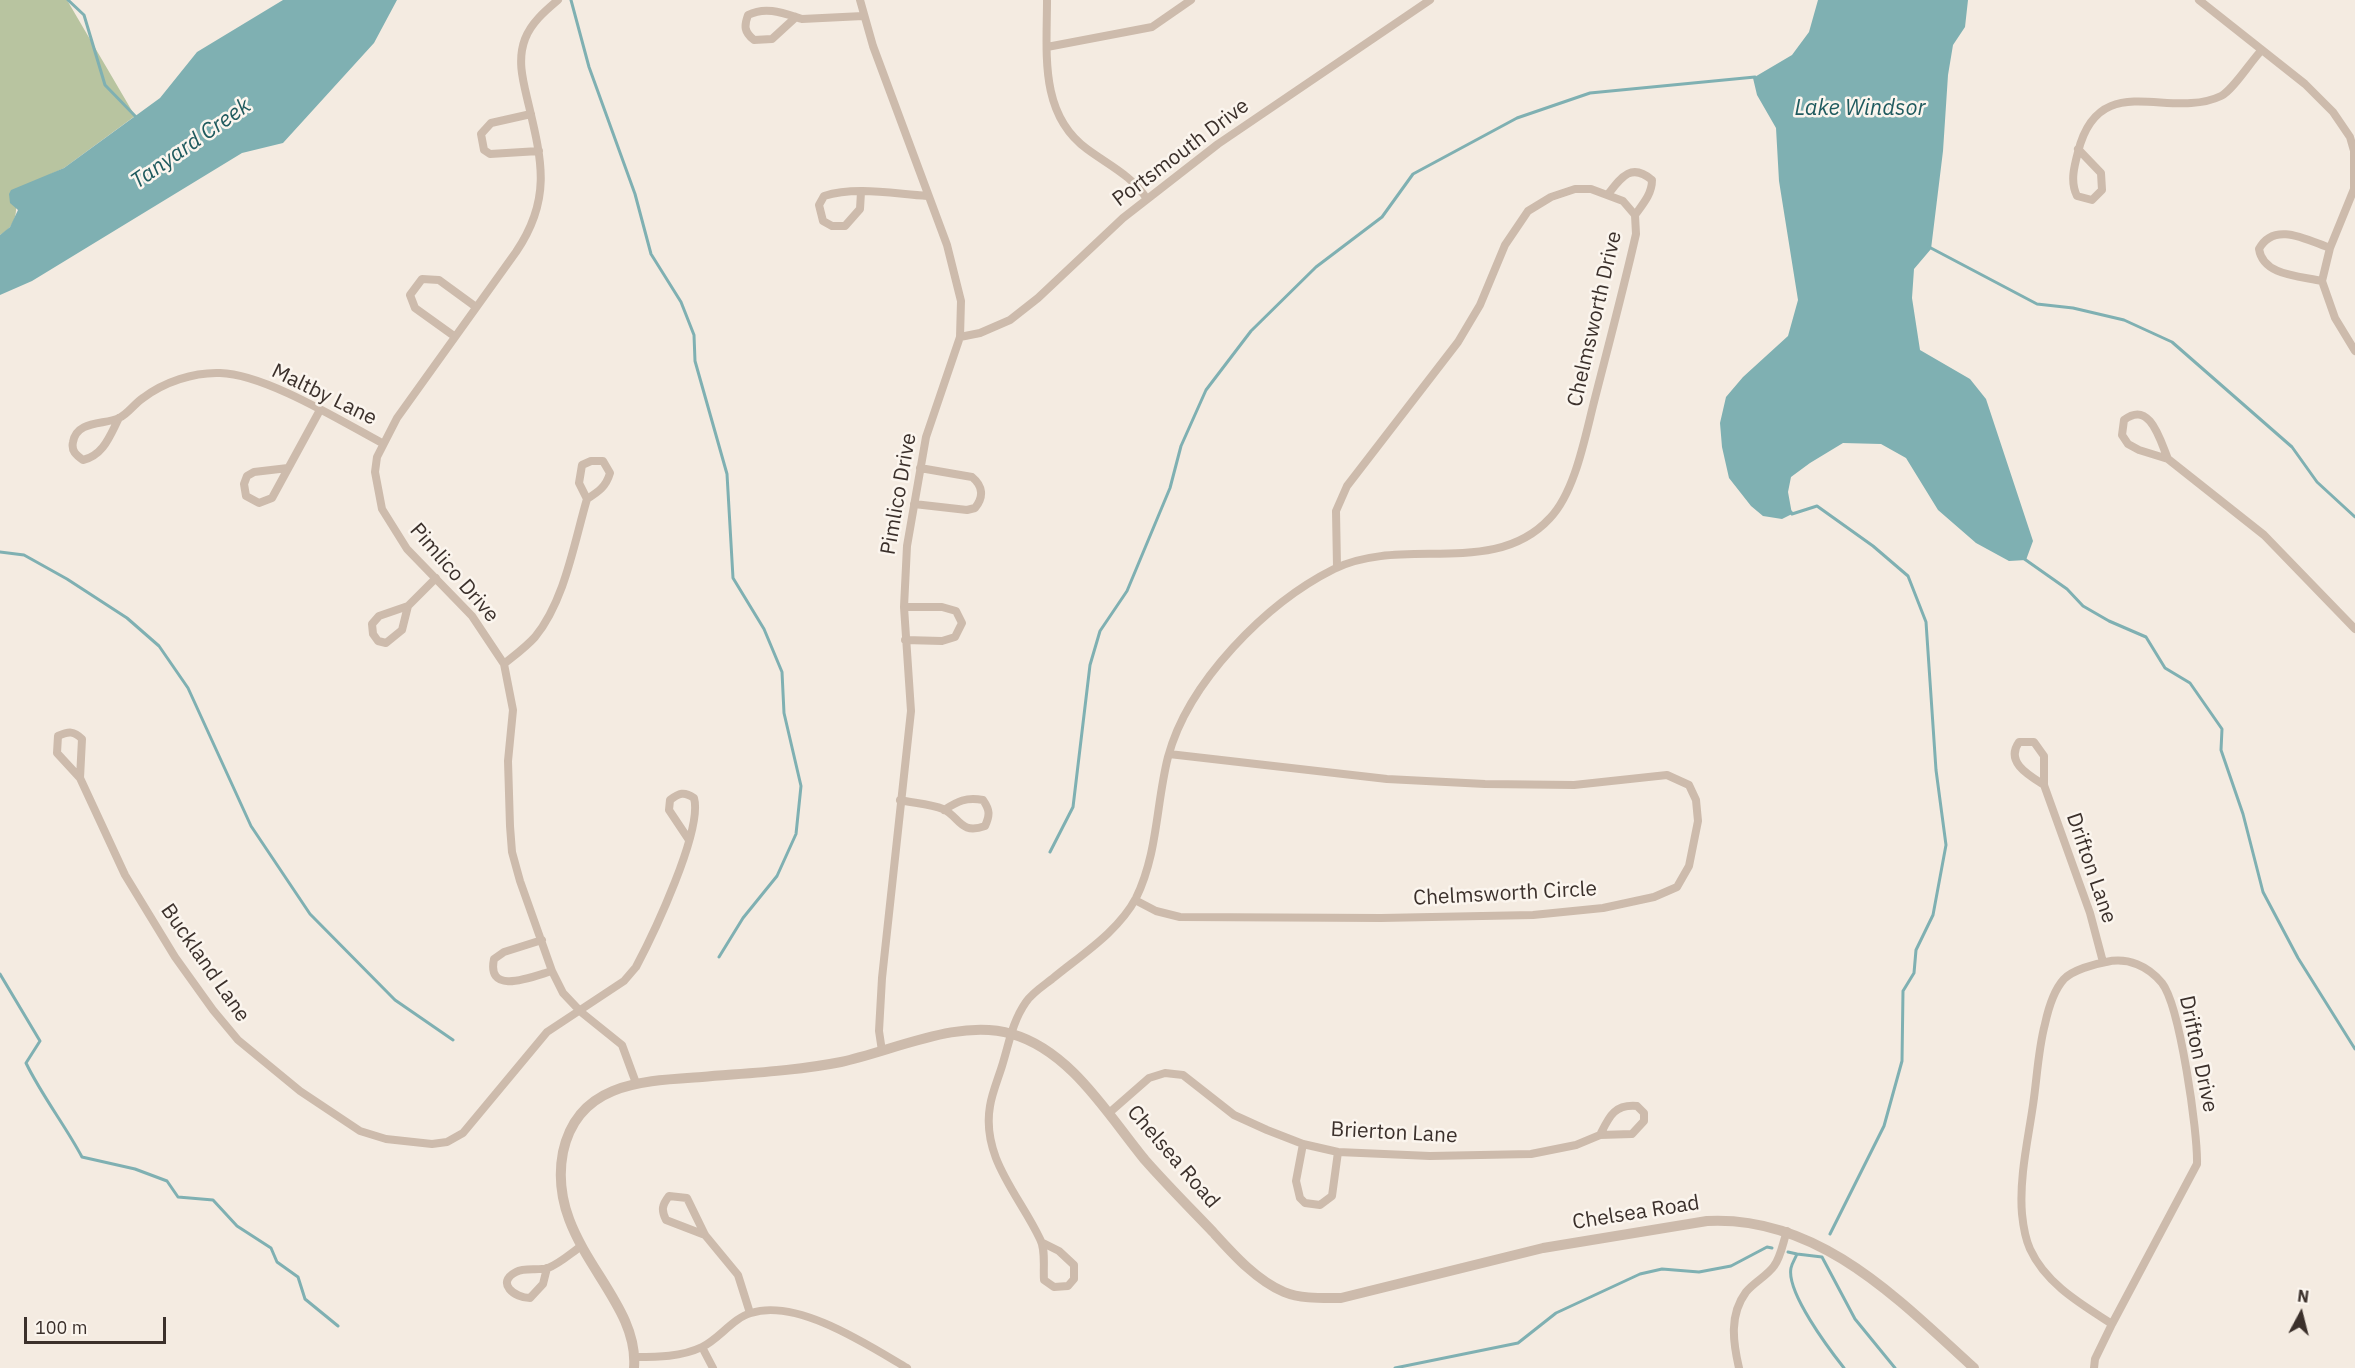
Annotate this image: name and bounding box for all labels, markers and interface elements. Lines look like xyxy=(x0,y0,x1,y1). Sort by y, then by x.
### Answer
water label: Tanyard Creek xyxy=(126,93,256,195)
street label: Portsmouth Drive xyxy=(1108,93,1254,213)
water label: Lake Windsor xyxy=(1794,96,1926,122)
street label: Chelmsworth Drive xyxy=(1563,229,1627,409)
street label: Maltby Lane xyxy=(267,359,381,431)
street label: Pimlico Drive xyxy=(876,431,922,557)
street label: Pimlico Drive xyxy=(404,518,504,628)
street label: Drifton Lane xyxy=(2060,810,2122,926)
street label: Chelmsworth Circle xyxy=(1412,877,1598,911)
street label: Buckland Lane xyxy=(155,899,255,1027)
street label: Drifton Drive xyxy=(2173,993,2223,1115)
street label: Chelsea Road xyxy=(1121,1100,1225,1214)
street label: Brierton Lane xyxy=(1330,1117,1458,1149)
street label: Chelsea Road xyxy=(1571,1191,1701,1235)
north arrow xyxy=(2271,1284,2331,1344)
text: N xyxy=(2296,1286,2310,1307)
scale bar xyxy=(27,1305,170,1343)
text: 100 m xyxy=(35,1316,87,1339)

